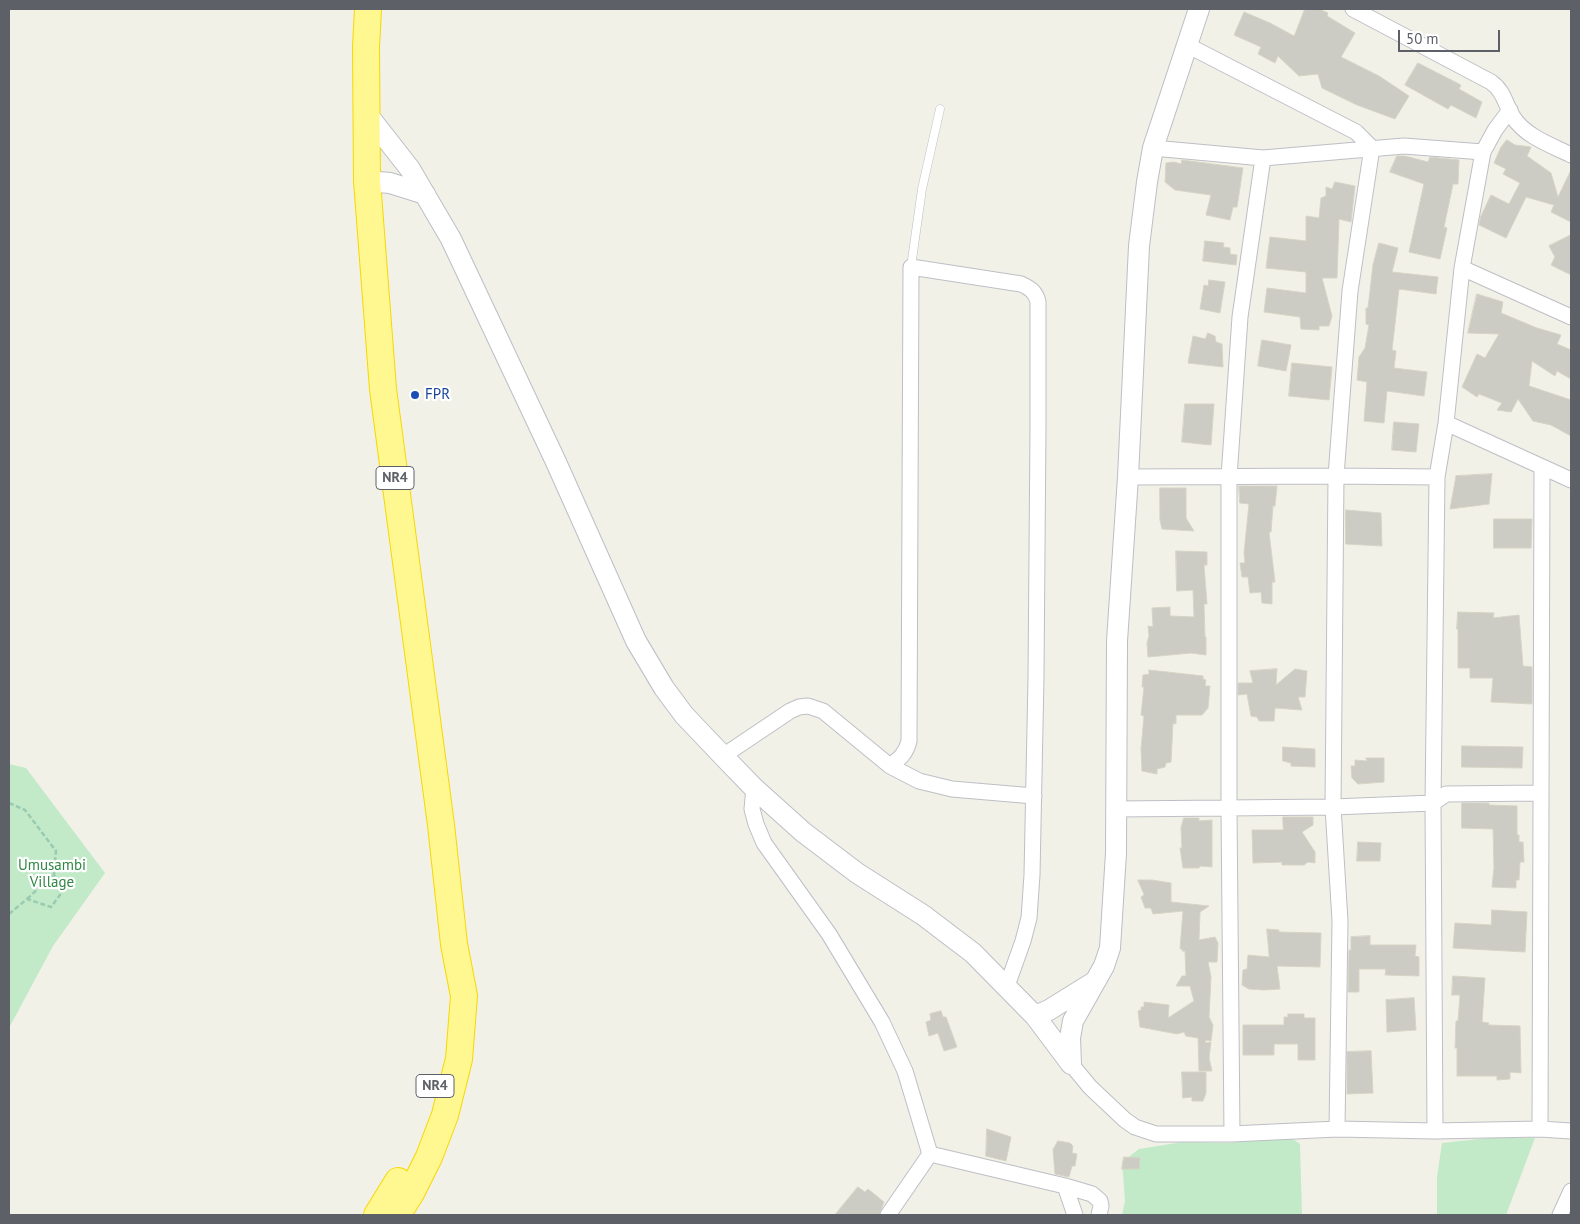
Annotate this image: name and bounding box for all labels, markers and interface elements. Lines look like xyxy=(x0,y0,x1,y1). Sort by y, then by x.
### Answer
scale bar xyxy=(1400,20,1502,52)
text: 50 m xyxy=(1406,29,1439,48)
place label: FPR xyxy=(425,386,450,404)
marker: FPR xyxy=(409,389,421,401)
road number: NR4 xyxy=(376,466,414,489)
park label: Umusambi Village xyxy=(18,857,86,892)
road number: NR4 xyxy=(416,1074,454,1098)

